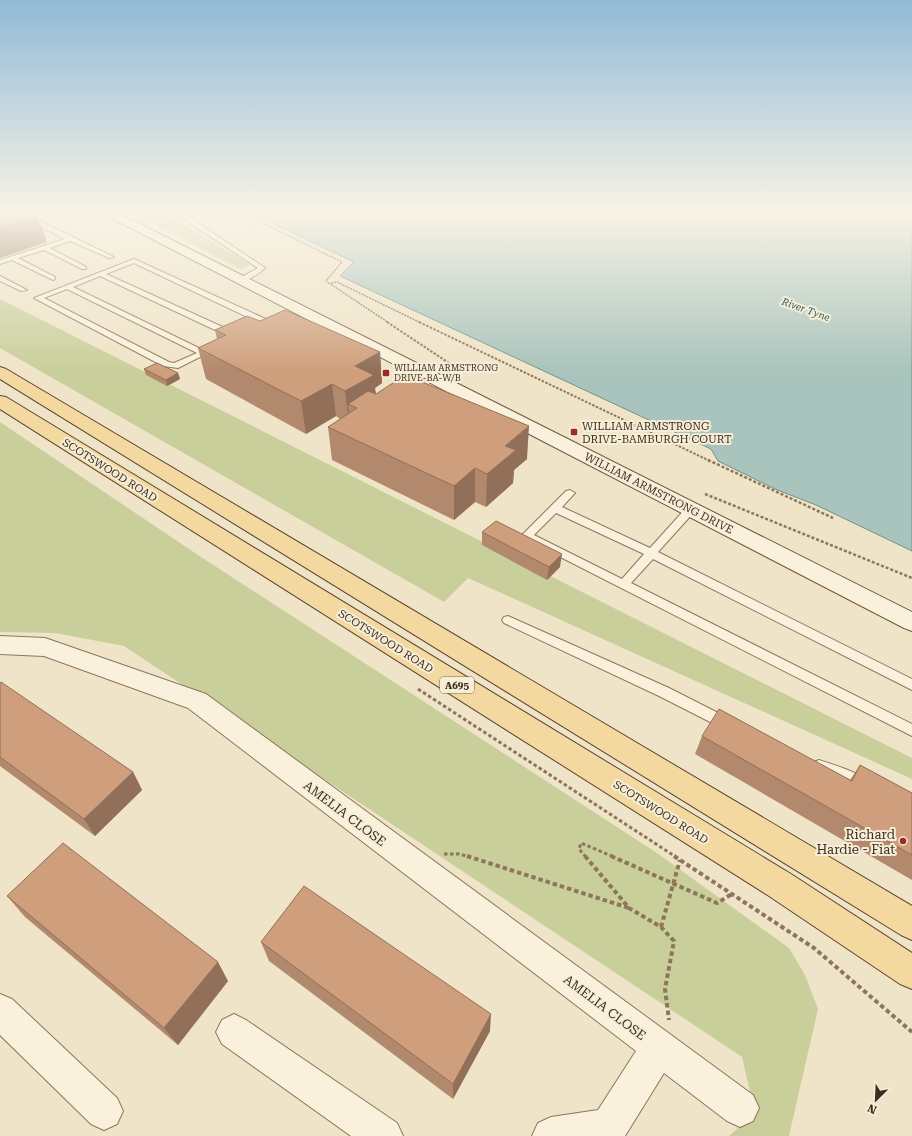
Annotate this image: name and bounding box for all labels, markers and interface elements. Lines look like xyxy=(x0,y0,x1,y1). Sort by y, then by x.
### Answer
water label: River Tyne xyxy=(779,295,831,323)
place label: WILLIAM ARMSTRONG DRIVE-BA-W/B xyxy=(394,363,498,383)
marker: WILLIAM ARMSTRONG DRIVE-BA-W/B xyxy=(381,368,391,378)
place label: WILLIAM ARMSTRONG DRIVE-BAMBURGH COURT xyxy=(582,420,732,446)
marker: WILLIAM ARMSTRONG DRIVE-BAMBURGH COURT xyxy=(569,427,579,437)
street label: SCOTSWOOD ROAD xyxy=(60,436,160,505)
street label: WILLIAM ARMSTRONG DRIVE xyxy=(582,450,735,537)
street label: SCOTSWOOD ROAD xyxy=(336,607,436,676)
road number: A695 xyxy=(440,677,474,693)
street label: AMELIA CLOSE xyxy=(301,778,389,849)
street label: SCOTSWOOD ROAD xyxy=(611,778,711,847)
place label: Richard Hardie - Fiat xyxy=(816,827,896,857)
marker: Richard Hardie - Fiat xyxy=(898,836,908,846)
street label: AMELIA CLOSE xyxy=(561,972,649,1043)
north arrow xyxy=(856,1080,896,1120)
text: N xyxy=(865,1101,879,1116)

